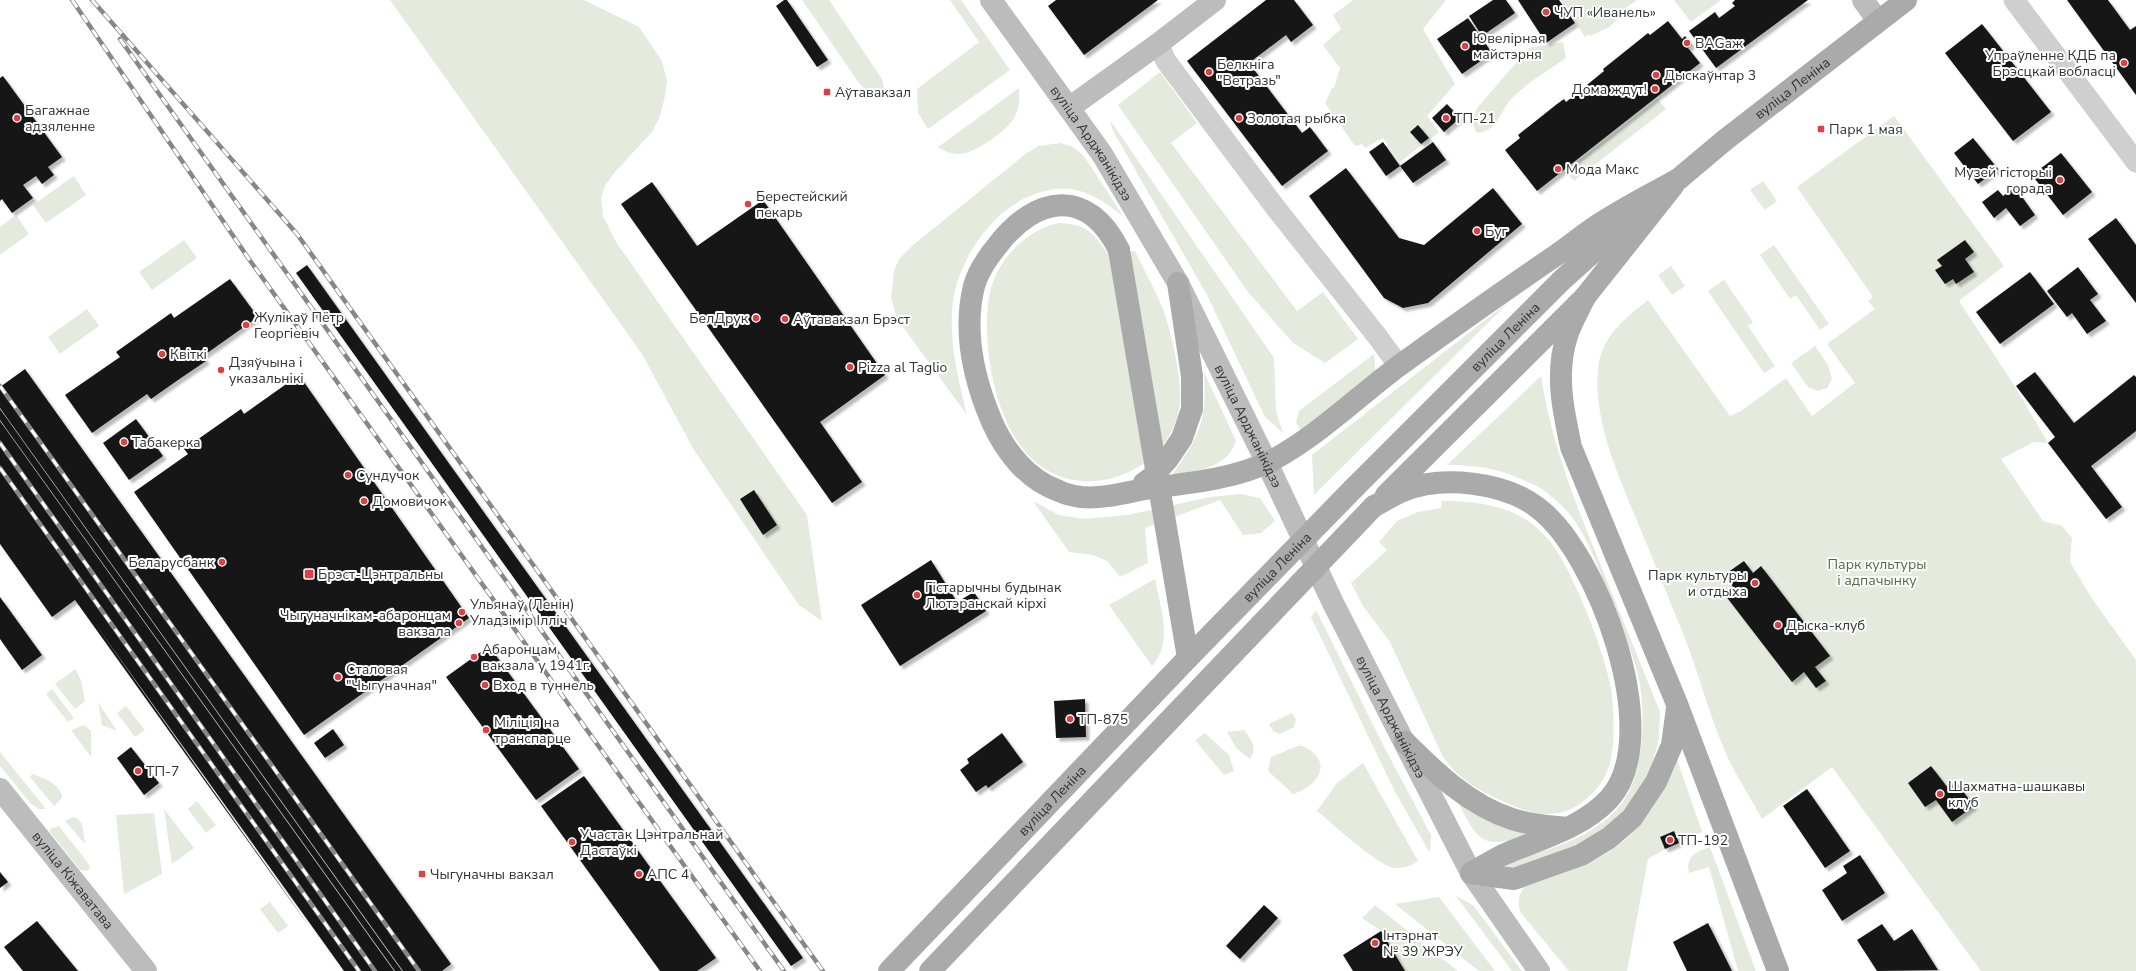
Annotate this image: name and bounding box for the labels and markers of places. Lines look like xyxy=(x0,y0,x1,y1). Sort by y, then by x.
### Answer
place label: ЧУП «Иванель» xyxy=(1554,3,1656,22)
marker: ЧУП «Иванель» xyxy=(1541,7,1551,17)
place label: Ювелірная майстэрня xyxy=(1473,29,1545,64)
place label: BAGаж xyxy=(1695,34,1743,53)
marker: BAGаж xyxy=(1682,38,1692,48)
marker: Ювелірная майстэрня xyxy=(1460,41,1470,51)
place label: Упраўленне КДБ па Брэсцкай вобласці xyxy=(1984,46,2116,81)
place label: Белкніга "Ветразь" xyxy=(1217,55,1281,90)
marker: Упраўленне КДБ па Брэсцкай вобласці xyxy=(2119,58,2129,68)
place label: Дыскаўнтар 3 xyxy=(1664,66,1756,85)
marker: Белкніга "Ветразь" xyxy=(1204,67,1214,77)
marker: Дыскаўнтар 3 xyxy=(1651,70,1661,80)
place label: Дома ждут! xyxy=(1572,80,1647,99)
place label: Аўтавакзал xyxy=(835,83,911,102)
marker: Дома ждут! xyxy=(1650,84,1660,94)
marker: Аўтавакзал xyxy=(822,87,832,97)
place label: Багажнае адзяленне xyxy=(25,101,95,136)
place label: Золотая рыбка xyxy=(1247,109,1346,128)
place label: ТП-21 xyxy=(1454,109,1496,128)
marker: Багажнае адзяленне xyxy=(12,113,22,123)
marker: Золотая рыбка xyxy=(1234,113,1244,123)
marker: ТП-21 xyxy=(1441,113,1451,123)
place label: Парк 1 мая xyxy=(1829,120,1903,139)
marker: Парк 1 мая xyxy=(1816,124,1826,134)
place label: Мода Макс xyxy=(1566,160,1639,179)
place label: Музей гісторыі горада xyxy=(1954,163,2052,198)
marker: Мода Макс xyxy=(1553,164,1563,174)
marker: Музей гісторыі горада xyxy=(2055,175,2065,185)
place label: Берестейский пекарь xyxy=(756,187,848,222)
marker: Берестейский пекарь xyxy=(743,199,753,209)
place label: Буг xyxy=(1485,222,1508,241)
marker: Буг xyxy=(1472,226,1482,236)
place label: Жулікаў Пётр Георгіевіч xyxy=(254,308,344,343)
place label: БелДрук xyxy=(689,309,749,328)
place label: Аўтавакзал Брэст xyxy=(793,310,911,329)
marker: БелДрук xyxy=(751,313,761,323)
marker: Аўтавакзал Брэст xyxy=(780,314,790,324)
marker: Жулікаў Пётр Георгіевіч xyxy=(241,320,251,330)
place label: Квіткі xyxy=(170,345,207,364)
marker: Квіткі xyxy=(157,349,167,359)
place label: Дзяўчына і указальнікі xyxy=(229,353,304,388)
place label: Pizza al Taglio xyxy=(858,358,948,377)
marker: Pizza al Taglio xyxy=(845,362,855,372)
marker: Дзяўчына і указальнікі xyxy=(216,365,226,375)
place label: Табакерка xyxy=(132,433,201,452)
marker: Табакерка xyxy=(119,437,129,447)
place label: Сундучок xyxy=(356,466,420,485)
marker: Сундучок xyxy=(343,470,353,480)
place label: Домовичок xyxy=(372,492,447,511)
marker: Домовичок xyxy=(359,496,369,506)
place label: Беларусбанк xyxy=(128,553,215,572)
marker: Беларусбанк xyxy=(217,557,227,567)
place label: Брэст-Цэнтральны xyxy=(318,565,443,584)
place label: Парк культуры и отдыха xyxy=(1648,566,1747,601)
marker: Брэст-Цэнтральны xyxy=(303,568,315,580)
place label: Гістарычны будынак Лютэранскай кірхі xyxy=(925,578,1062,613)
marker: Парк культуры и отдыха xyxy=(1750,578,1760,588)
marker: Гістарычны будынак Лютэранскай кірхі xyxy=(912,590,922,600)
place label: Ульянаў (Ленін) Уладзімір Ілліч xyxy=(469,595,574,630)
place label: Чыгуначнікам-абаронцам вакзала xyxy=(280,606,451,641)
marker: Ульянаў (Ленін) Уладзімір Ілліч xyxy=(457,607,467,617)
place label: Дыска-клуб xyxy=(1786,616,1865,635)
marker: Чыгуначнікам-абаронцам вакзала xyxy=(454,618,464,628)
marker: Дыска-клуб xyxy=(1773,620,1783,630)
place label: Абаронцам вакзала у 1941г. xyxy=(482,640,590,675)
marker: Абаронцам вакзала у 1941г. xyxy=(469,652,479,662)
place label: Сталовая "Чыгуначная" xyxy=(346,660,437,695)
marker: Сталовая "Чыгуначная" xyxy=(333,672,343,682)
place label: Вход в туннель xyxy=(493,676,594,695)
marker: Вход в туннель xyxy=(480,680,490,690)
place label: ТП-875 xyxy=(1078,710,1128,729)
place label: Міліція на транспарце xyxy=(494,713,571,748)
marker: ТП-875 xyxy=(1065,714,1075,724)
marker: Міліція на транспарце xyxy=(481,725,491,735)
place label: ТП-7 xyxy=(146,762,179,781)
marker: ТП-7 xyxy=(133,766,143,776)
place label: Шахматна-шашкавы клуб xyxy=(1948,777,2085,812)
marker: Шахматна-шашкавы клуб xyxy=(1935,789,1945,799)
place label: Участак Цэнтральнай Дастаўкі xyxy=(579,825,723,860)
place label: ТП-192 xyxy=(1678,831,1728,850)
marker: ТП-192 xyxy=(1665,835,1675,845)
marker: Участак Цэнтральнай Дастаўкі xyxy=(567,837,577,847)
place label: Чыгуначны вакзал xyxy=(430,865,554,884)
place label: АПС 4 xyxy=(647,865,689,884)
marker: Чыгуначны вакзал xyxy=(417,869,427,879)
marker: АПС 4 xyxy=(634,869,644,879)
place label: Інтэрнат № 39 ЖРЭУ xyxy=(1383,926,1464,961)
marker: Інтэрнат № 39 ЖРЭУ xyxy=(1370,938,1380,948)

